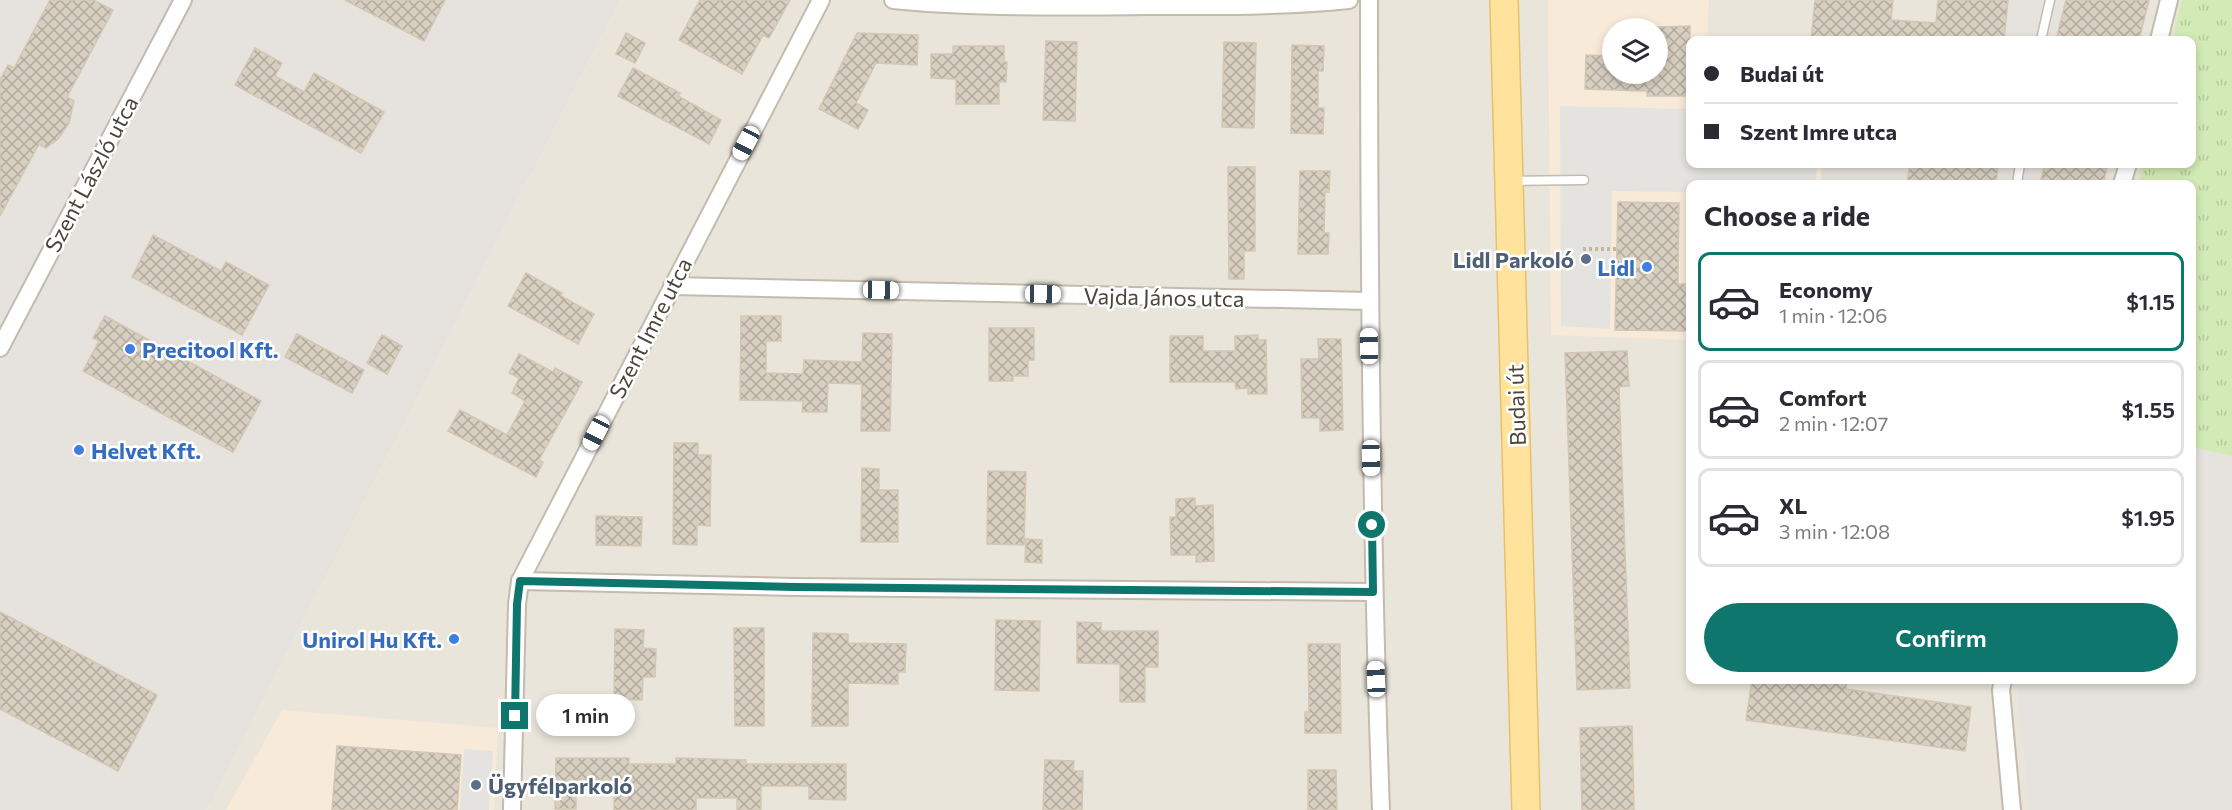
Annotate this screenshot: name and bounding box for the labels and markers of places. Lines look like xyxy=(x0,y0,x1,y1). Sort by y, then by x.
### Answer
place label: Lidl Parkoló xyxy=(1453,246,1574,273)
marker: Lidl Parkoló xyxy=(1579,252,1593,266)
place label: Lidl xyxy=(1597,254,1635,281)
marker: Lidl xyxy=(1640,260,1654,274)
place label: Precitool Kft. xyxy=(142,336,279,363)
marker: Precitool Kft. xyxy=(123,342,137,356)
place label: Helvet Kft. xyxy=(91,437,201,464)
marker: Helvet Kft. xyxy=(72,443,86,457)
place label: Unirol Hu Kft. xyxy=(302,626,442,653)
marker: Unirol Hu Kft. xyxy=(447,632,461,646)
place label: Ügyfélparkoló xyxy=(488,772,632,799)
marker: Ügyfélparkoló xyxy=(469,778,483,792)

